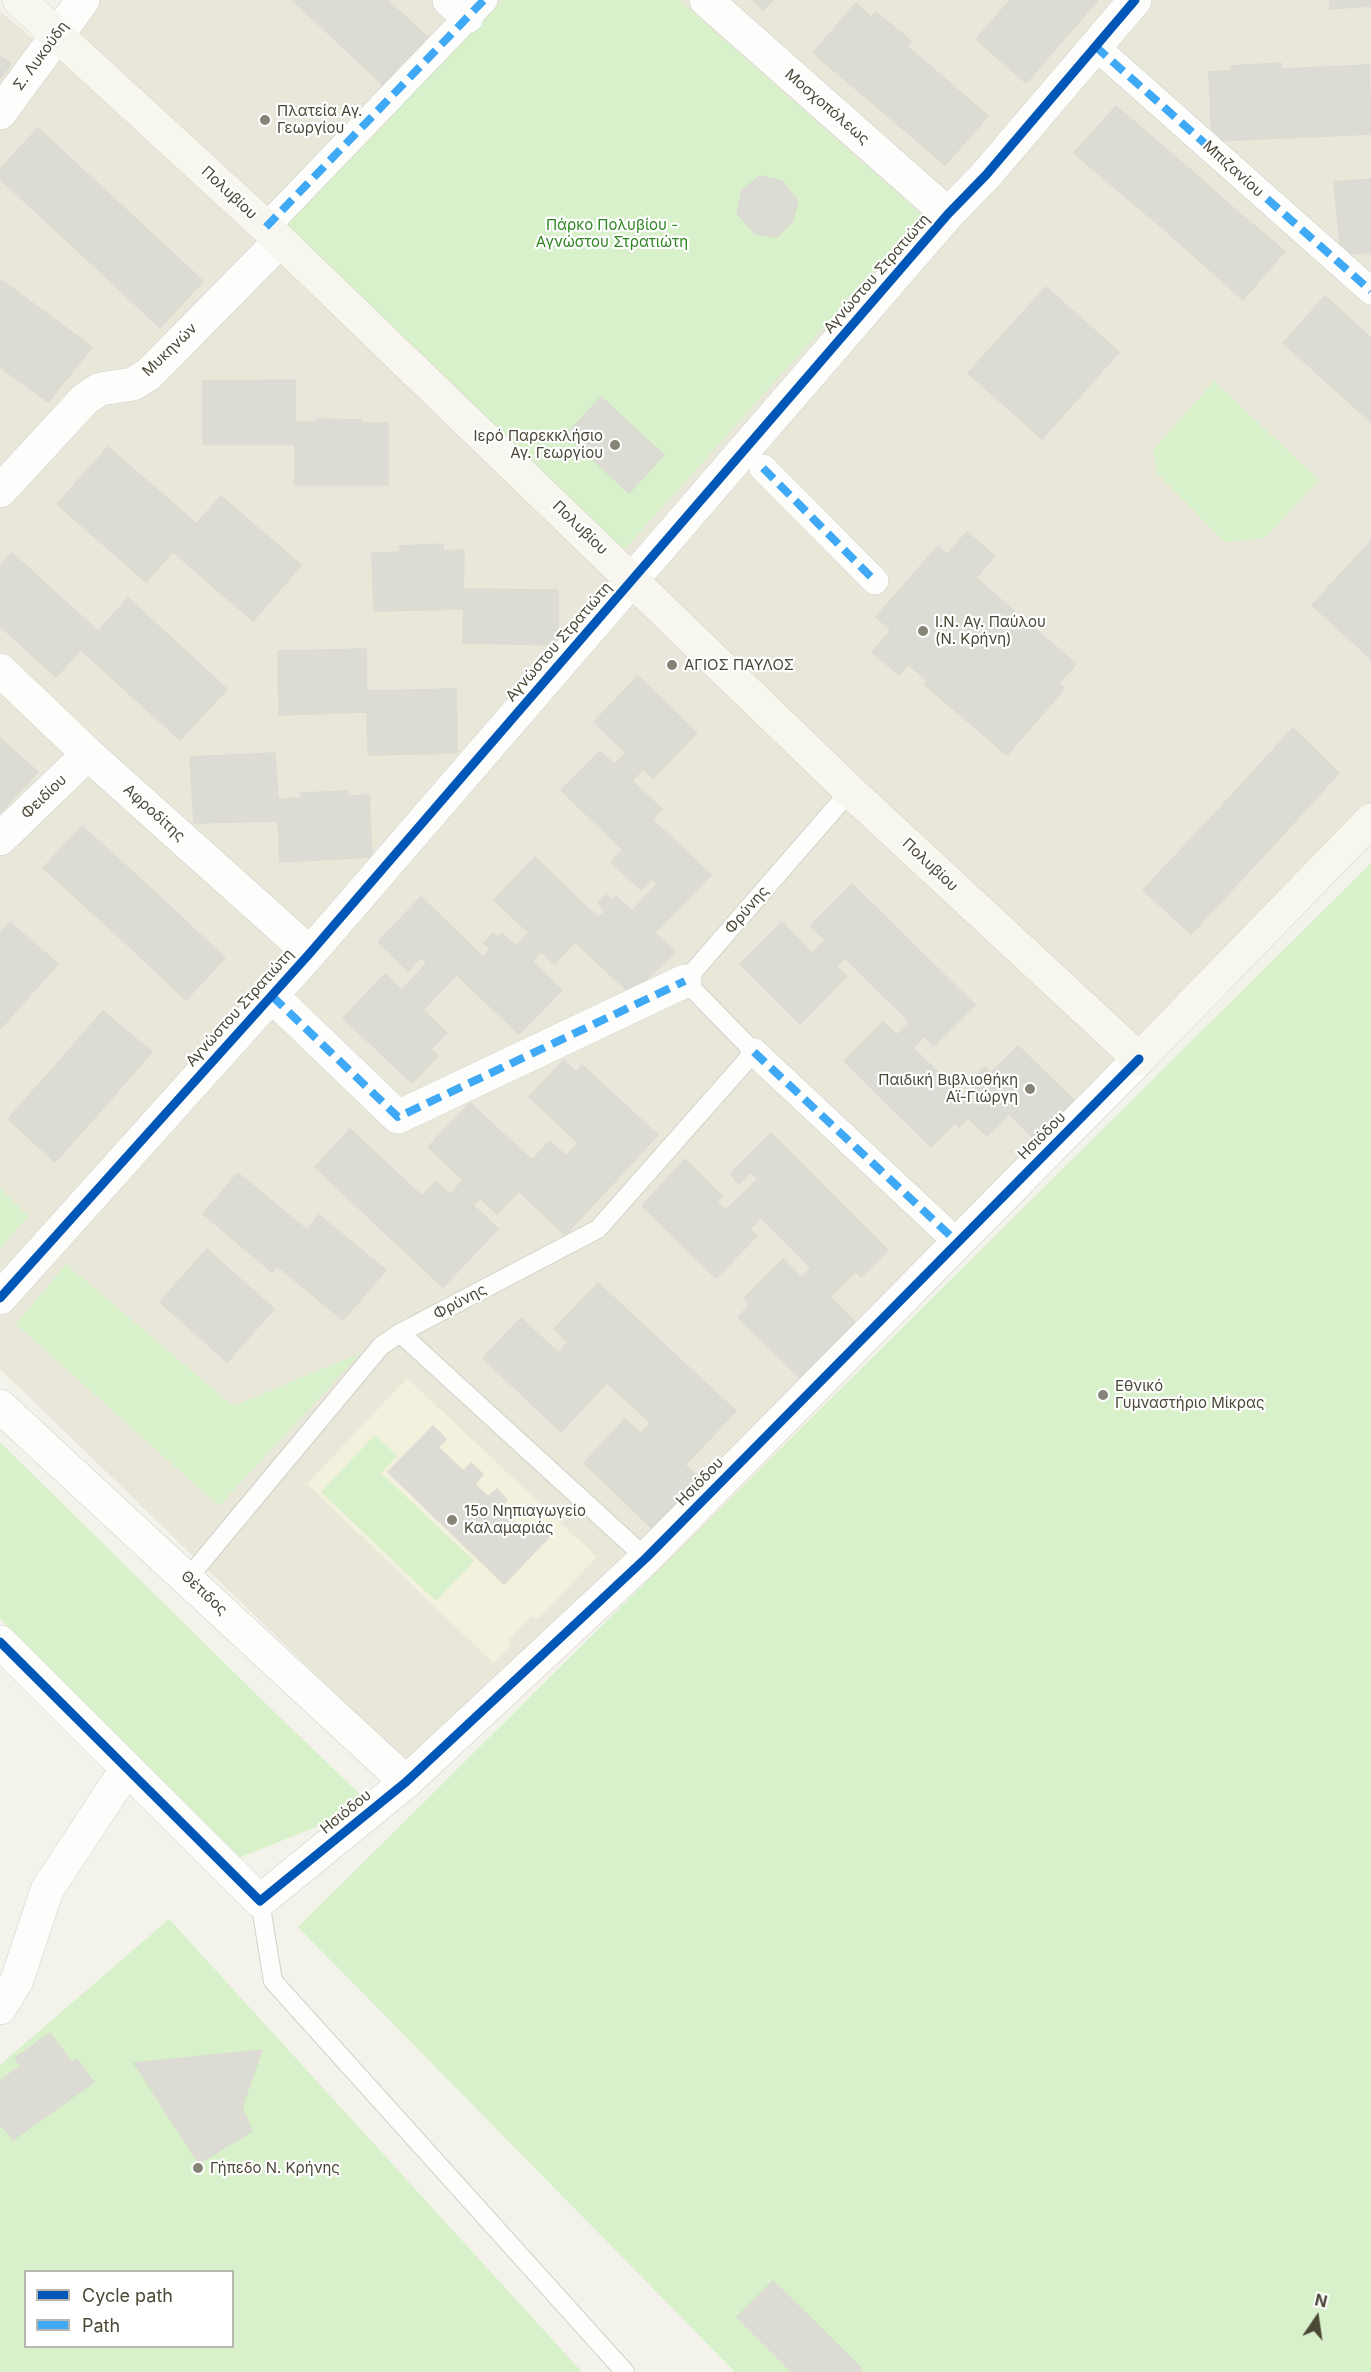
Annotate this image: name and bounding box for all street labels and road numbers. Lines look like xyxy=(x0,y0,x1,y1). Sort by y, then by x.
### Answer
street label: Σ. Λυκούδη xyxy=(10,18,72,94)
street label: Μοσχοπόλεως xyxy=(781,65,873,149)
street label: Μπιζανίου xyxy=(1199,137,1267,201)
street label: Πολυβίου xyxy=(197,163,261,223)
street label: Αγνώστου Στρατιώτη xyxy=(820,211,934,337)
street label: Μυκηνών xyxy=(139,320,201,380)
street label: Πολυβίου xyxy=(549,497,611,559)
street label: Αγνώστου Στρατιώτη xyxy=(502,579,616,705)
street label: Φειδίου xyxy=(18,771,70,823)
street label: Αφροδίτης xyxy=(119,781,189,845)
street label: Πολυβίου xyxy=(898,835,962,895)
street label: Φρύνης xyxy=(721,882,773,938)
street label: Αγνώστου Στρατιώτη xyxy=(182,945,298,1071)
street label: Ησιόδου xyxy=(1014,1108,1070,1164)
street label: Φρύνης xyxy=(430,1281,490,1323)
street label: Ησιόδου xyxy=(673,1454,727,1510)
street label: Θέτιδος xyxy=(177,1567,231,1619)
street label: Ησιόδου xyxy=(317,1786,375,1838)

